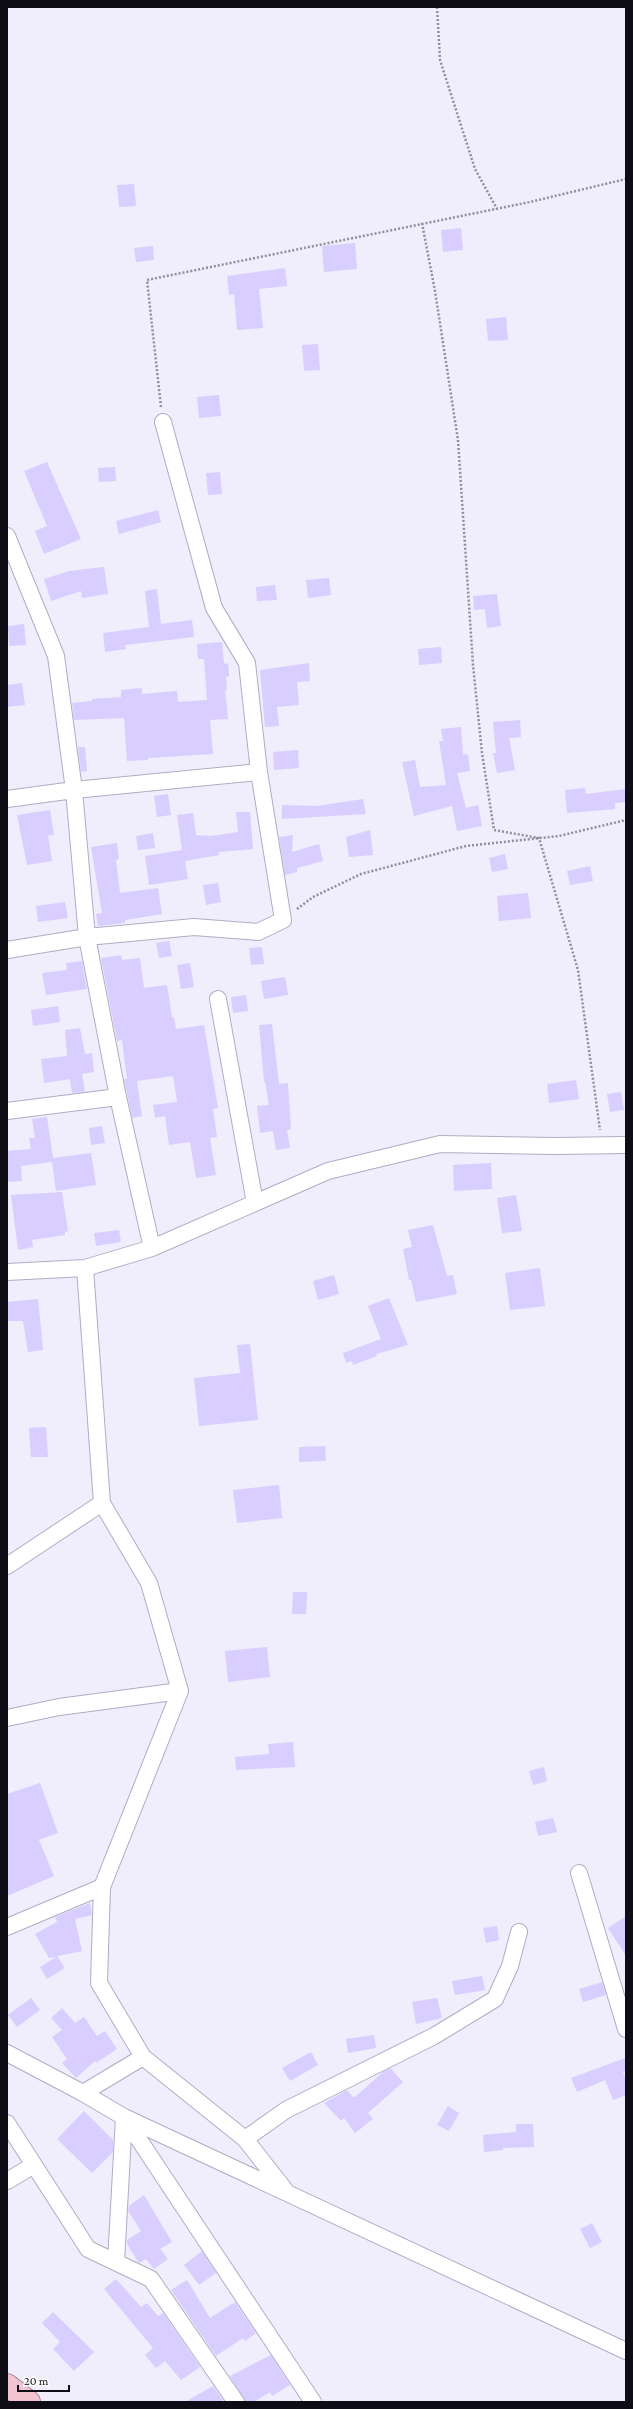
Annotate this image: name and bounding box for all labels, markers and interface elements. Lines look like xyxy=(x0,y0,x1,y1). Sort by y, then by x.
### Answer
scale bar xyxy=(18,2367,69,2393)
text: 20 m xyxy=(24,2374,49,2388)

